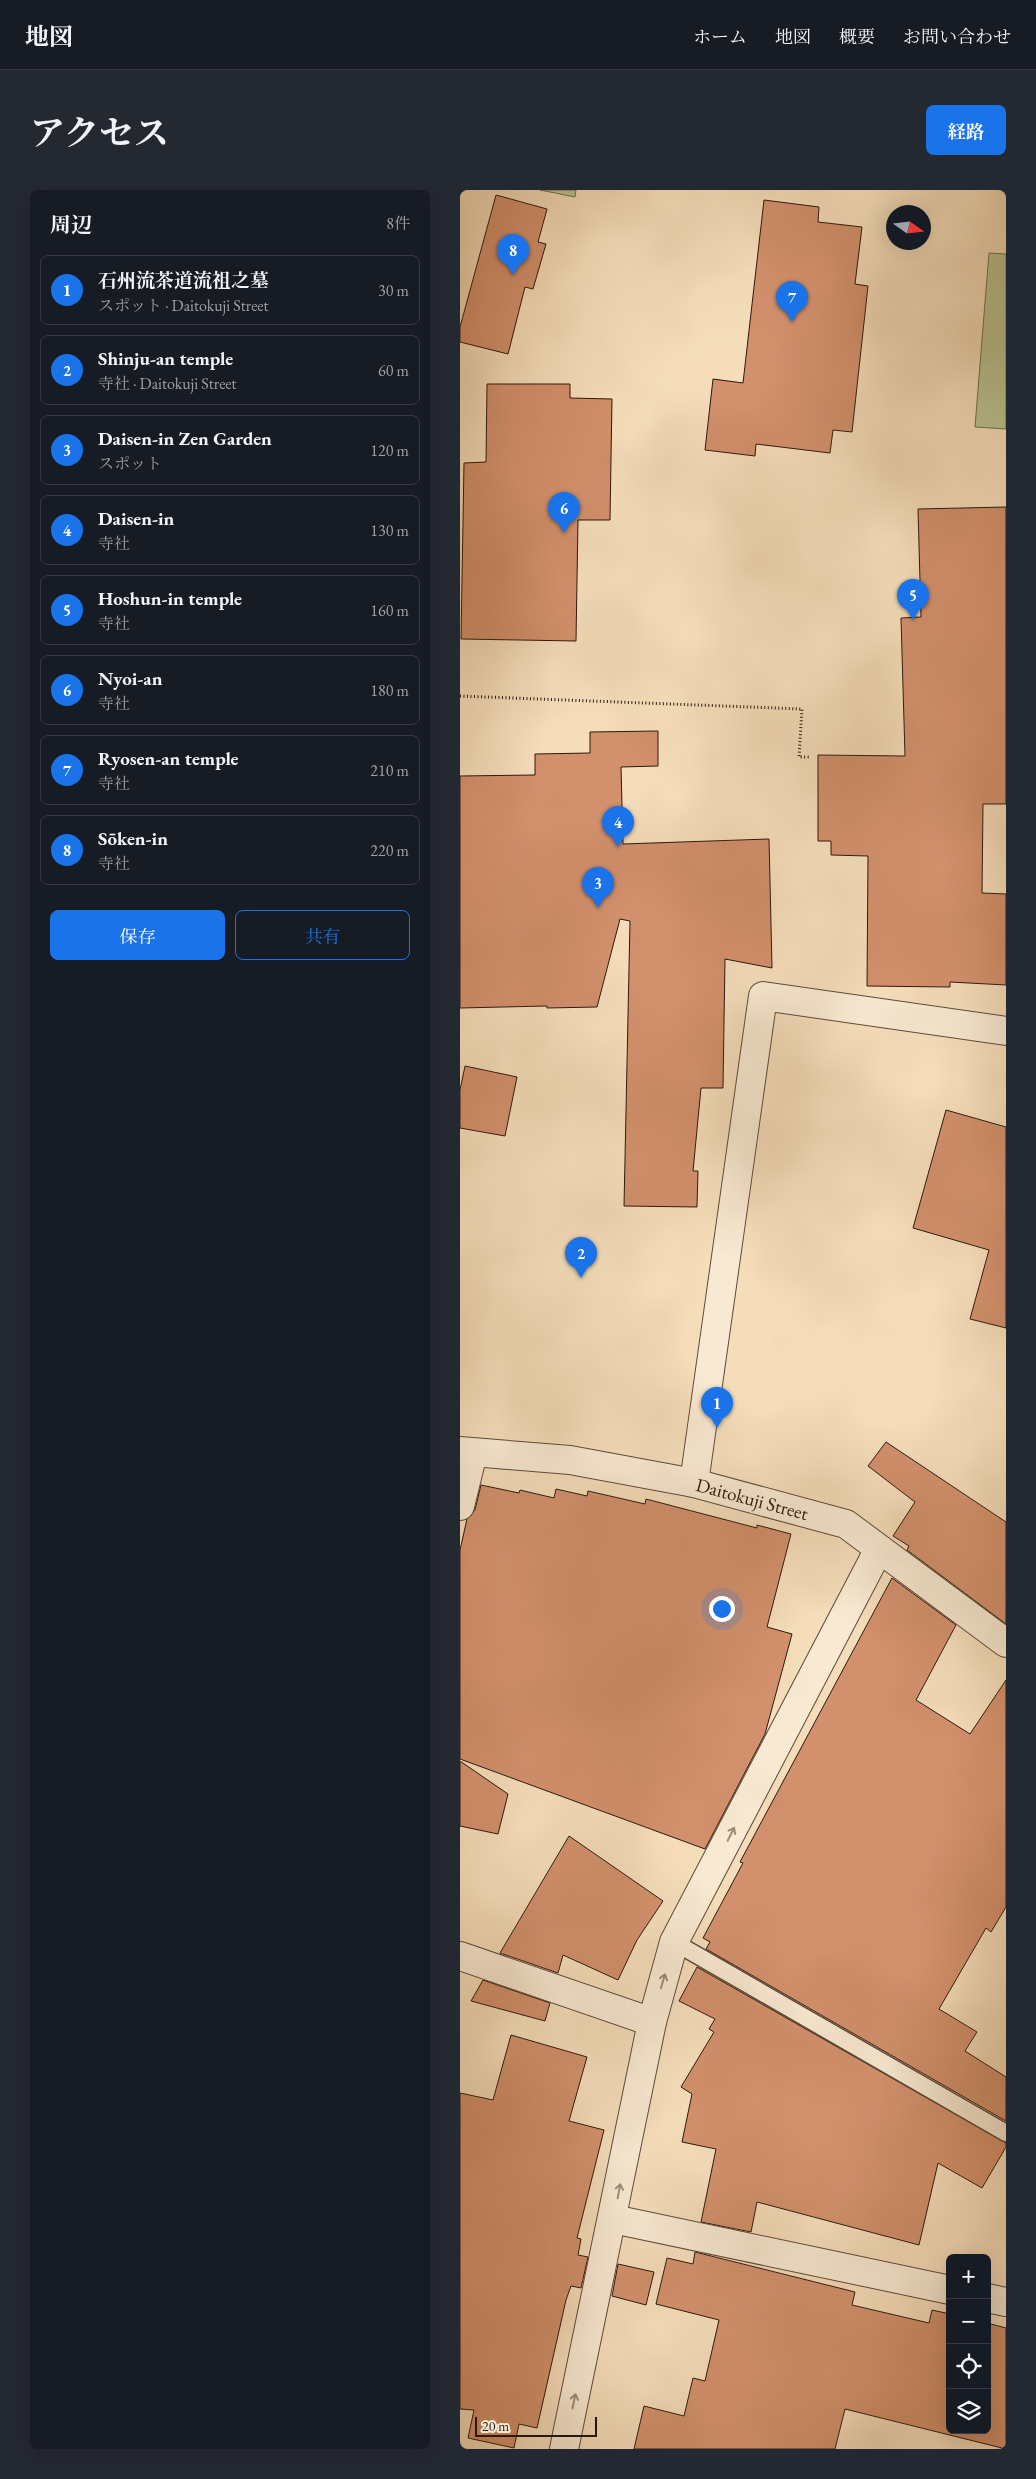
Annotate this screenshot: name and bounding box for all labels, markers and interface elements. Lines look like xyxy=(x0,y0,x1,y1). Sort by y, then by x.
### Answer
text: 地図 xyxy=(25,21,73,52)
text: ホーム xyxy=(693,25,747,48)
text: 地図 xyxy=(775,25,811,48)
text: 概要 xyxy=(839,25,875,48)
text: お問い合わせ xyxy=(903,25,1011,48)
button: 経路 xyxy=(926,105,1006,155)
text: アクセス xyxy=(30,110,169,155)
north arrow xyxy=(886,205,931,250)
text: 周辺 xyxy=(50,211,92,238)
text: 8件 xyxy=(386,213,410,234)
pin: 8 xyxy=(497,234,529,275)
text: 石州流茶道流祖之墓 xyxy=(98,268,269,293)
text: 1 xyxy=(63,280,71,301)
text: 30 m xyxy=(378,280,409,301)
pin: 7 xyxy=(776,281,808,322)
text: スポット · Daitokuji Street xyxy=(98,295,269,316)
text: Shinju-an temple xyxy=(98,346,233,371)
text: 2 xyxy=(63,360,71,381)
text: 60 m xyxy=(378,360,409,381)
text: 寺社 · Daitokuji Street xyxy=(98,373,237,394)
text: Daisen-in Zen Garden xyxy=(98,426,272,451)
text: 3 xyxy=(63,440,71,461)
text: 120 m xyxy=(370,440,409,461)
text: スポット xyxy=(98,453,162,474)
pin: 6 xyxy=(548,492,580,533)
text: Daisen-in xyxy=(98,506,174,531)
text: 4 xyxy=(63,520,71,541)
text: 130 m xyxy=(370,520,409,541)
text: 寺社 xyxy=(98,533,130,554)
pin: 5 xyxy=(897,579,929,620)
text: Hoshun-in temple xyxy=(98,586,242,611)
text: 5 xyxy=(63,600,71,621)
text: 160 m xyxy=(370,600,409,621)
text: 寺社 xyxy=(98,613,130,634)
text: Nyoi-an xyxy=(98,666,162,691)
text: 6 xyxy=(63,680,71,701)
text: 180 m xyxy=(370,680,409,701)
text: 寺社 xyxy=(98,693,130,714)
text: Ryosen-an temple xyxy=(98,746,238,771)
text: 7 xyxy=(63,760,71,781)
text: 210 m xyxy=(370,760,409,781)
text: 寺社 xyxy=(98,773,130,794)
pin: 4 xyxy=(602,806,634,847)
text: Sōken-in xyxy=(98,826,168,851)
text: 8 xyxy=(63,840,71,861)
text: 220 m xyxy=(370,840,409,861)
text: 寺社 xyxy=(98,853,130,874)
pin: 3 xyxy=(582,867,614,908)
button: 保存 xyxy=(50,910,225,960)
button: 共有 xyxy=(235,910,410,960)
pin: 2 xyxy=(565,1237,597,1278)
pin: 1 xyxy=(701,1387,733,1428)
street label: Daitokuji Street xyxy=(693,1472,811,1526)
your location xyxy=(709,1596,735,1622)
one-way arrow xyxy=(726,1826,736,1841)
one-way arrow xyxy=(659,1973,669,1989)
one-way arrow xyxy=(614,2183,624,2199)
map controls xyxy=(946,2254,991,2434)
button: + xyxy=(946,2254,991,2299)
button: − xyxy=(946,2299,991,2344)
button: locate xyxy=(946,2344,991,2389)
button: layers xyxy=(946,2389,991,2434)
one-way arrow xyxy=(570,2394,580,2410)
scale bar xyxy=(475,2414,598,2437)
text: 20 m xyxy=(482,2417,509,2435)

